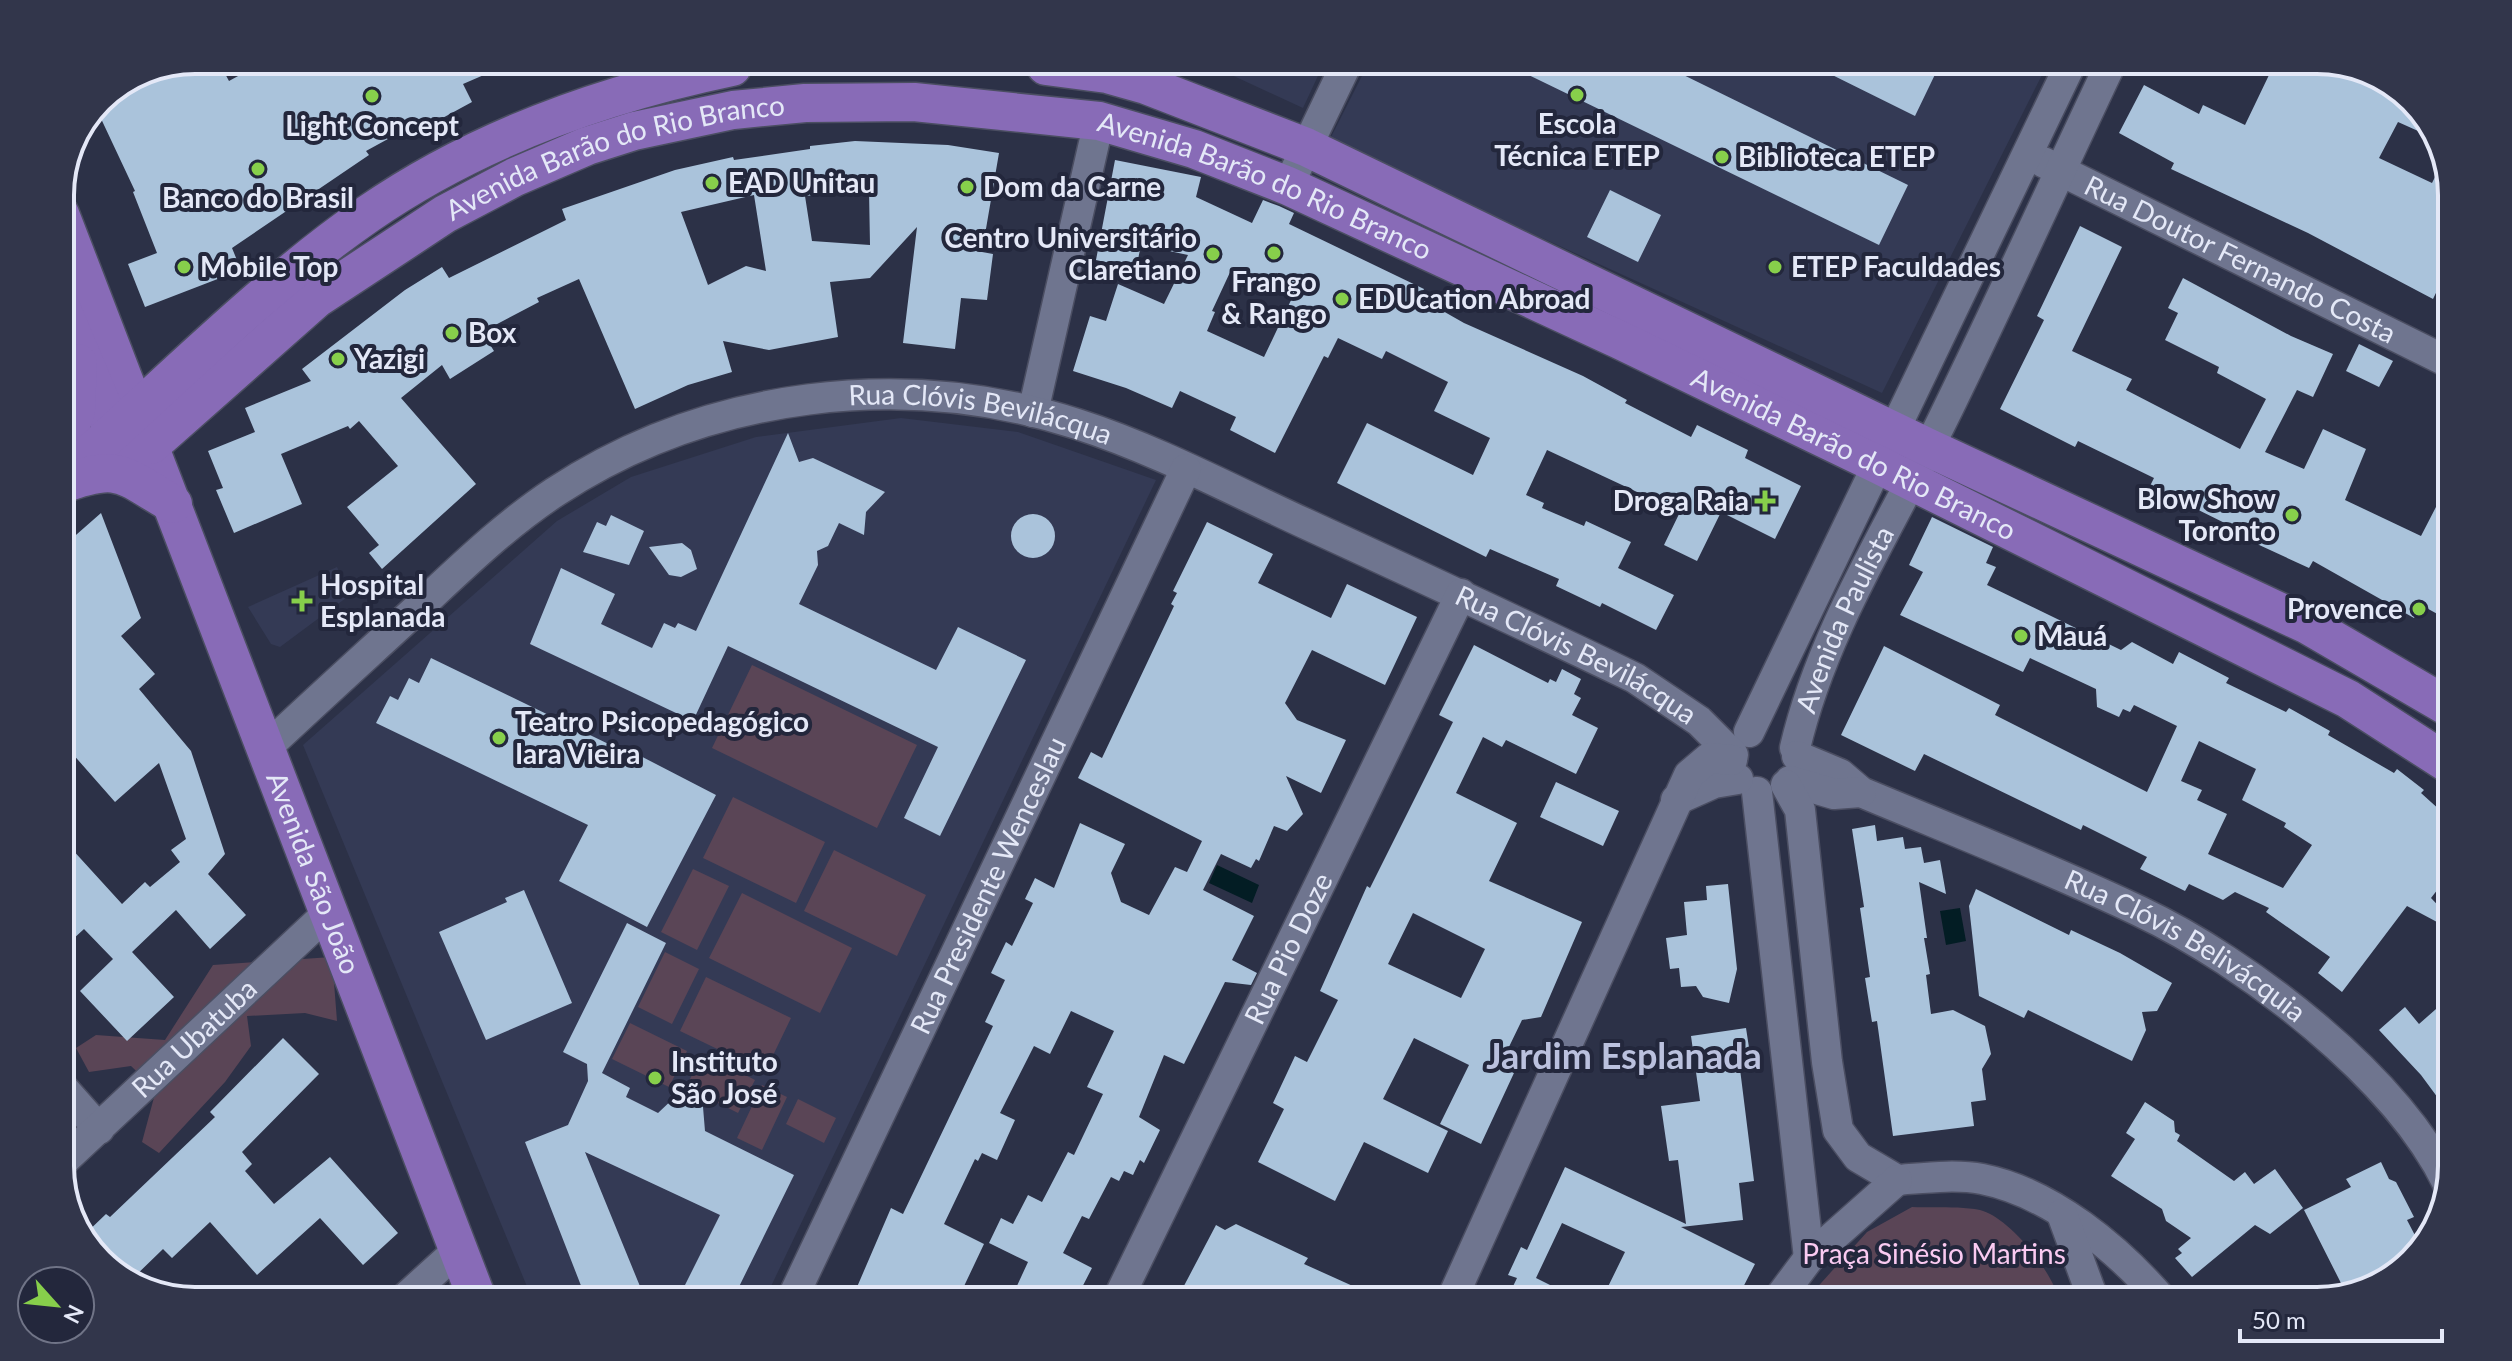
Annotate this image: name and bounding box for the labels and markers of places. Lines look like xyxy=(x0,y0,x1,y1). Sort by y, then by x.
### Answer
marker: Escola Técnica ETEP xyxy=(1568,86,1586,104)
marker: Light Concept xyxy=(363,87,381,105)
place label: Escola Técnica ETEP xyxy=(1494,106,1660,172)
place label: Light Concept xyxy=(285,108,459,142)
place label: Biblioteca ETEP xyxy=(1738,139,1935,173)
marker: Biblioteca ETEP xyxy=(1713,148,1731,166)
marker: Banco do Brasil xyxy=(249,160,267,178)
place label: EAD Unitau xyxy=(728,165,875,199)
place label: Dom da Carne xyxy=(983,169,1161,203)
marker: EAD Unitau xyxy=(703,174,721,192)
marker: Dom da Carne xyxy=(958,178,976,196)
place label: Banco do Brasil xyxy=(162,180,354,214)
place label: Centro Universitário Claretiano xyxy=(944,220,1197,286)
marker: Frango & Rango xyxy=(1265,244,1283,262)
marker: Centro Universitário Claretiano xyxy=(1204,245,1222,263)
place label: Mobile Top xyxy=(200,249,338,283)
place label: ETEP Faculdades xyxy=(1791,249,2001,283)
marker: Mobile Top xyxy=(175,258,193,276)
marker: ETEP Faculdades xyxy=(1766,258,1784,276)
place label: Frango & Rango xyxy=(1221,264,1327,330)
place label: EDUcation Abroad xyxy=(1358,281,1591,315)
marker: EDUcation Abroad xyxy=(1333,290,1351,308)
place label: Box xyxy=(468,315,517,349)
marker: Box xyxy=(443,324,461,342)
place label: Yazigi xyxy=(353,341,425,375)
marker: Yazigi xyxy=(329,350,347,368)
place label: Blow Show Toronto xyxy=(2137,481,2277,547)
place label: Droga Raia xyxy=(1613,483,1749,517)
marker: Droga Raia xyxy=(1756,492,1774,510)
marker: Blow Show Toronto xyxy=(2283,506,2301,524)
place label: Hospital Esplanada xyxy=(320,567,445,633)
marker: Hospital Esplanada xyxy=(291,590,313,612)
place label: Provence xyxy=(2287,591,2403,625)
marker: Provence xyxy=(2410,600,2428,618)
place label: Mauá xyxy=(2037,618,2107,652)
marker: Mauá xyxy=(2012,627,2030,645)
place label: Teatro Psicopedagógico Iara Vieira xyxy=(515,704,809,770)
marker: Teatro Psicopedagógico Iara Vieira xyxy=(490,729,508,747)
place label: Instituto São José xyxy=(671,1044,778,1110)
marker: Instituto São José xyxy=(646,1069,664,1087)

